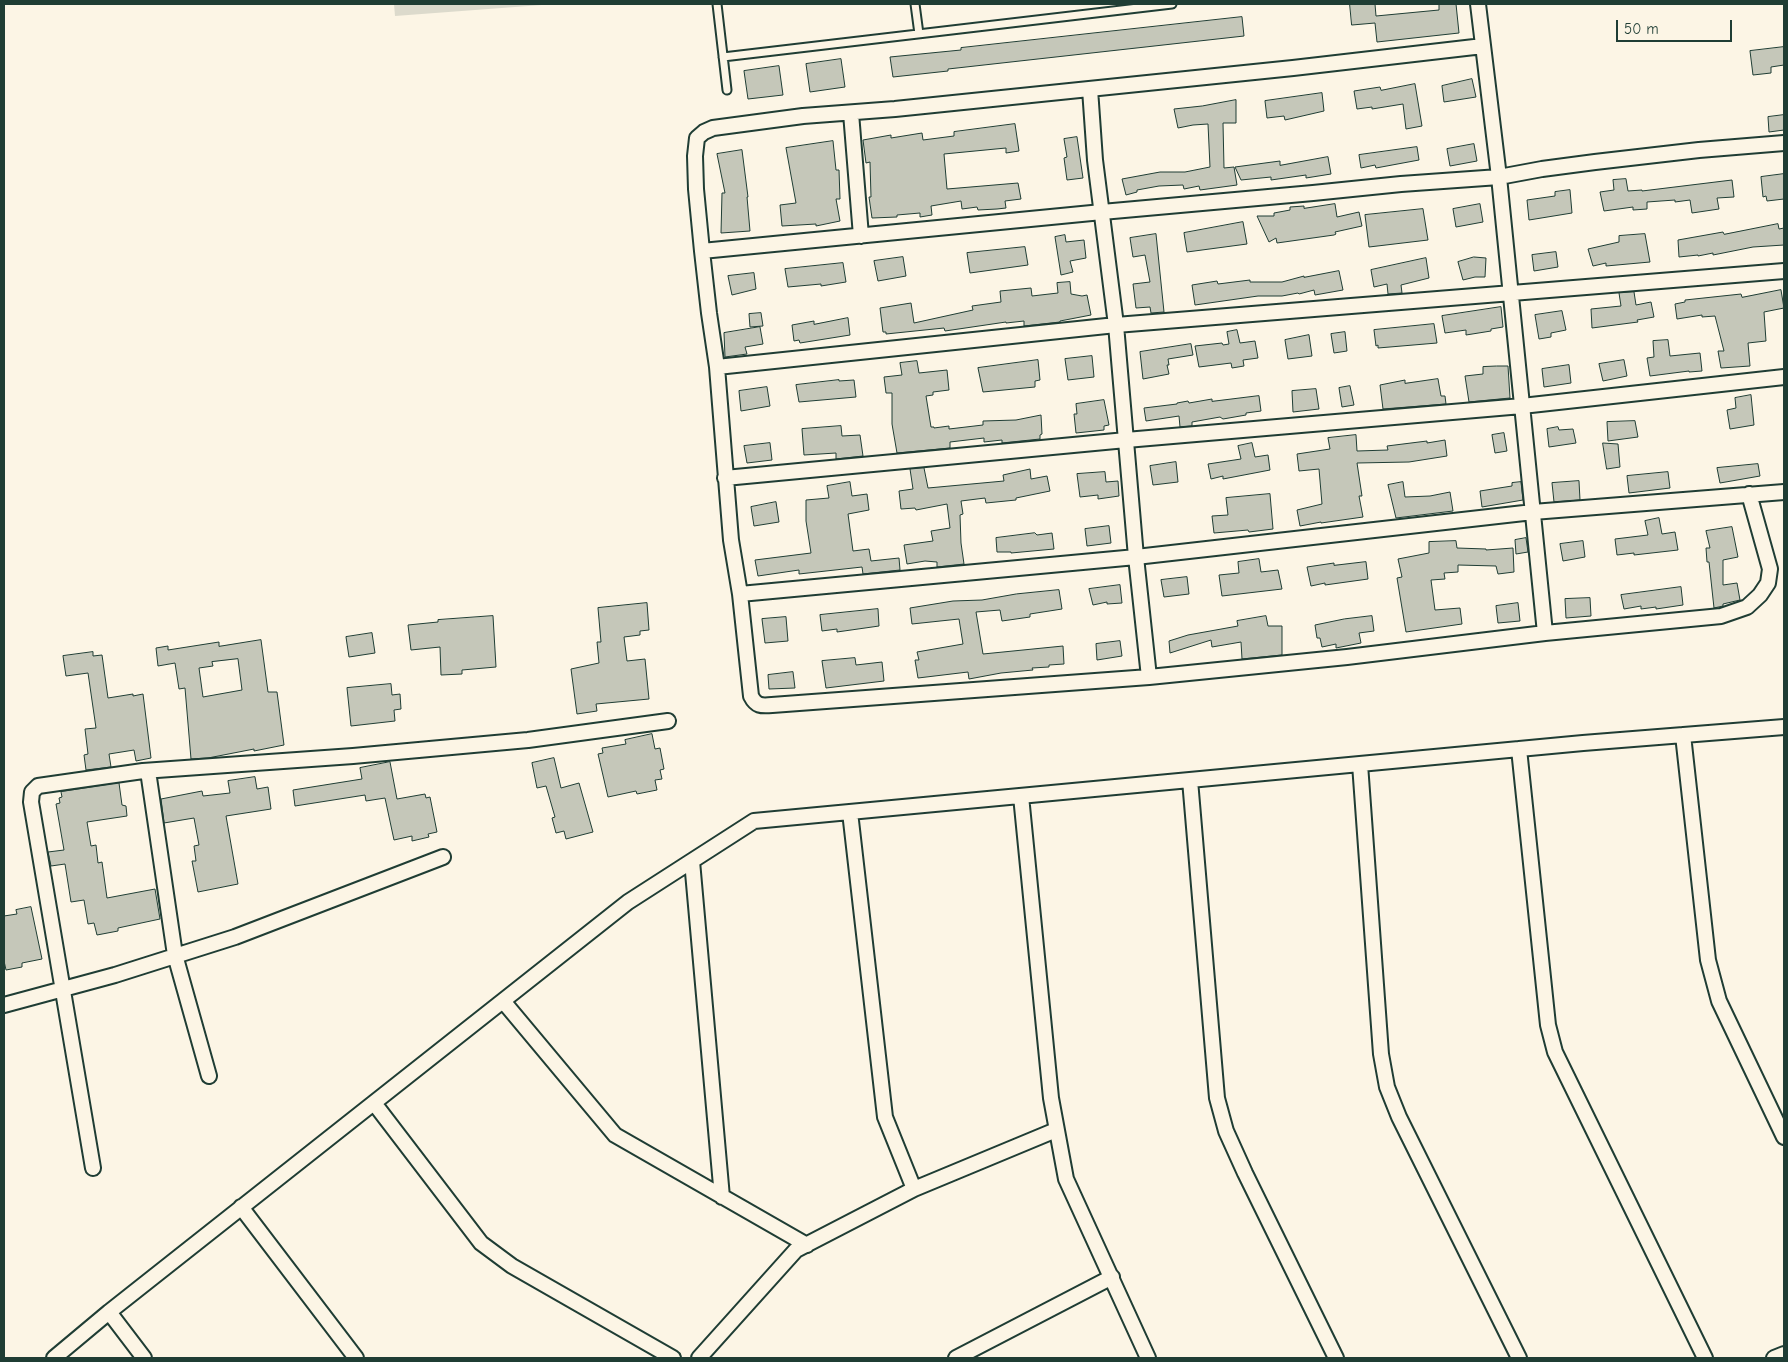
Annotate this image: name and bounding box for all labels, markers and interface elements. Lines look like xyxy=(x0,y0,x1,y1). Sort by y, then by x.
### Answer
scale bar xyxy=(1618,10,1734,42)
text: 50 m xyxy=(1624,20,1659,38)

